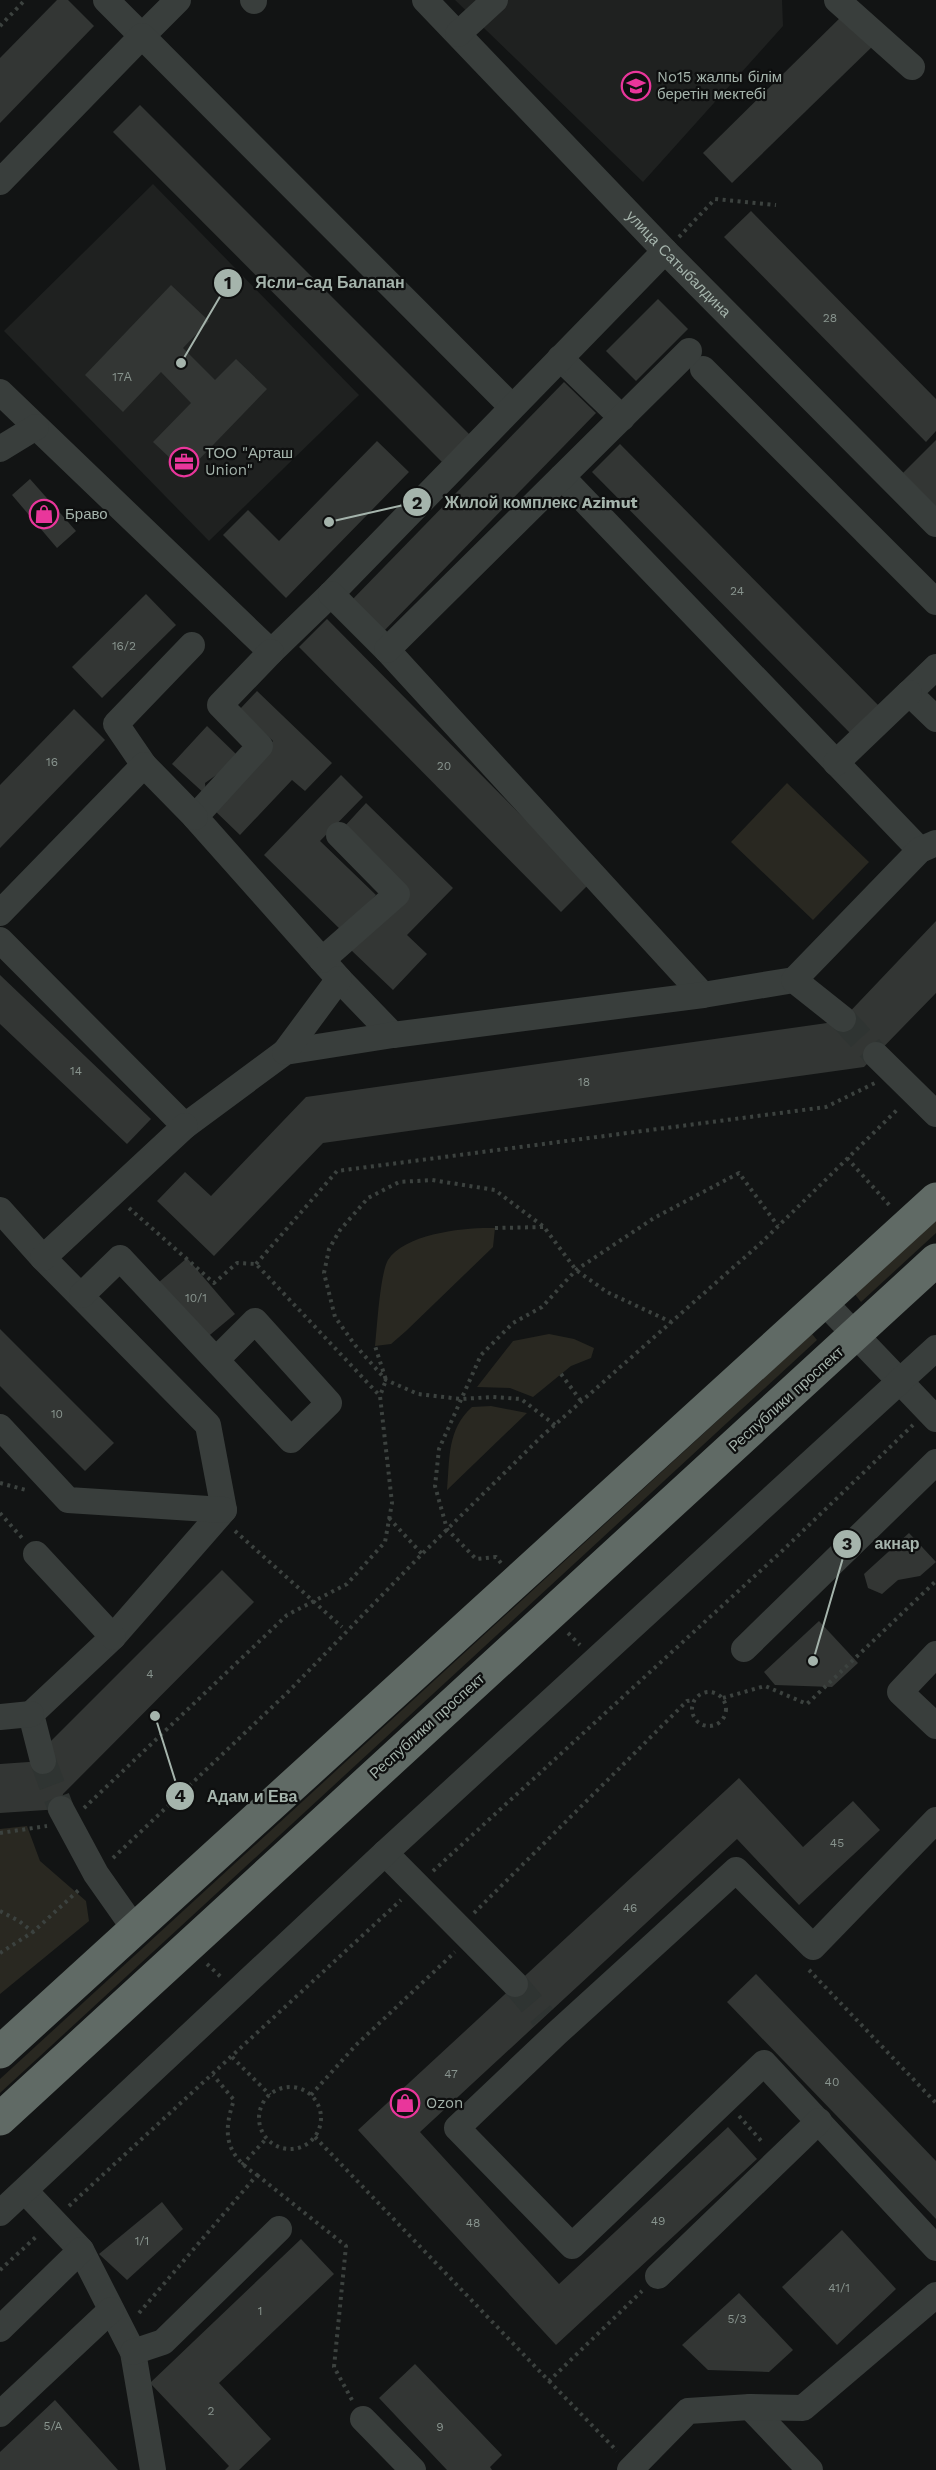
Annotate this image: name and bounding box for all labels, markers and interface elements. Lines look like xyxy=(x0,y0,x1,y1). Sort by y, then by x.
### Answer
place label: No15 жалпы білім беретін мектебі xyxy=(657,68,782,103)
school or university icon: No15 жалпы білім беретін мектебі xyxy=(620,70,652,102)
street label: улица Сатыбалдина xyxy=(622,207,735,322)
callout: Ясли-сад Балапан xyxy=(213,266,417,300)
text: 1 xyxy=(224,272,232,293)
text: Ясли-сад Балапан xyxy=(255,273,405,292)
house number: 28 xyxy=(823,311,837,325)
house number: 17А xyxy=(112,370,132,384)
place label: ТОО "Арташ Union" xyxy=(205,444,293,479)
office icon: ТОО "Арташ Union" xyxy=(168,446,200,478)
callout: Жилой комплекс Azimut xyxy=(402,485,649,519)
text: 2 xyxy=(412,492,422,513)
text: Жилой комплекс Azimut xyxy=(443,493,638,512)
shop icon: Браво xyxy=(28,498,60,530)
place label: Браво xyxy=(65,505,108,523)
house number: 24 xyxy=(730,584,744,598)
house number: 16/2 xyxy=(112,639,136,653)
house number: 16 xyxy=(46,755,58,769)
house number: 20 xyxy=(437,759,451,773)
house number: 14 xyxy=(70,1064,82,1078)
house number: 18 xyxy=(578,1075,590,1089)
house number: 10/1 xyxy=(185,1291,207,1305)
street label: Республики проспект xyxy=(725,1343,847,1455)
house number: 10 xyxy=(51,1407,63,1421)
callout: акнар xyxy=(832,1527,931,1561)
text: 3 xyxy=(842,1533,852,1554)
text: акнар xyxy=(874,1534,920,1553)
house number: 4 xyxy=(146,1667,154,1681)
street label: Республики проспект xyxy=(366,1670,488,1782)
callout: Адам и Ева xyxy=(165,1779,310,1813)
text: 4 xyxy=(174,1785,186,1806)
text: Адам и Ева xyxy=(207,1787,297,1806)
house number: 45 xyxy=(830,1836,844,1850)
house number: 46 xyxy=(623,1901,637,1915)
house number: 47 xyxy=(444,2067,458,2081)
house number: 40 xyxy=(825,2075,839,2089)
shop icon: Ozon xyxy=(389,2087,421,2119)
place label: Ozon xyxy=(426,2094,463,2112)
house number: 49 xyxy=(651,2214,665,2228)
house number: 48 xyxy=(466,2216,480,2230)
house number: 1/1 xyxy=(135,2234,149,2248)
house number: 41/1 xyxy=(828,2281,850,2295)
house number: 1 xyxy=(258,2304,262,2318)
house number: 5/3 xyxy=(727,2312,747,2326)
house number: 2 xyxy=(208,2404,215,2418)
house number: 5/A xyxy=(44,2419,63,2433)
house number: 9 xyxy=(436,2420,444,2434)

